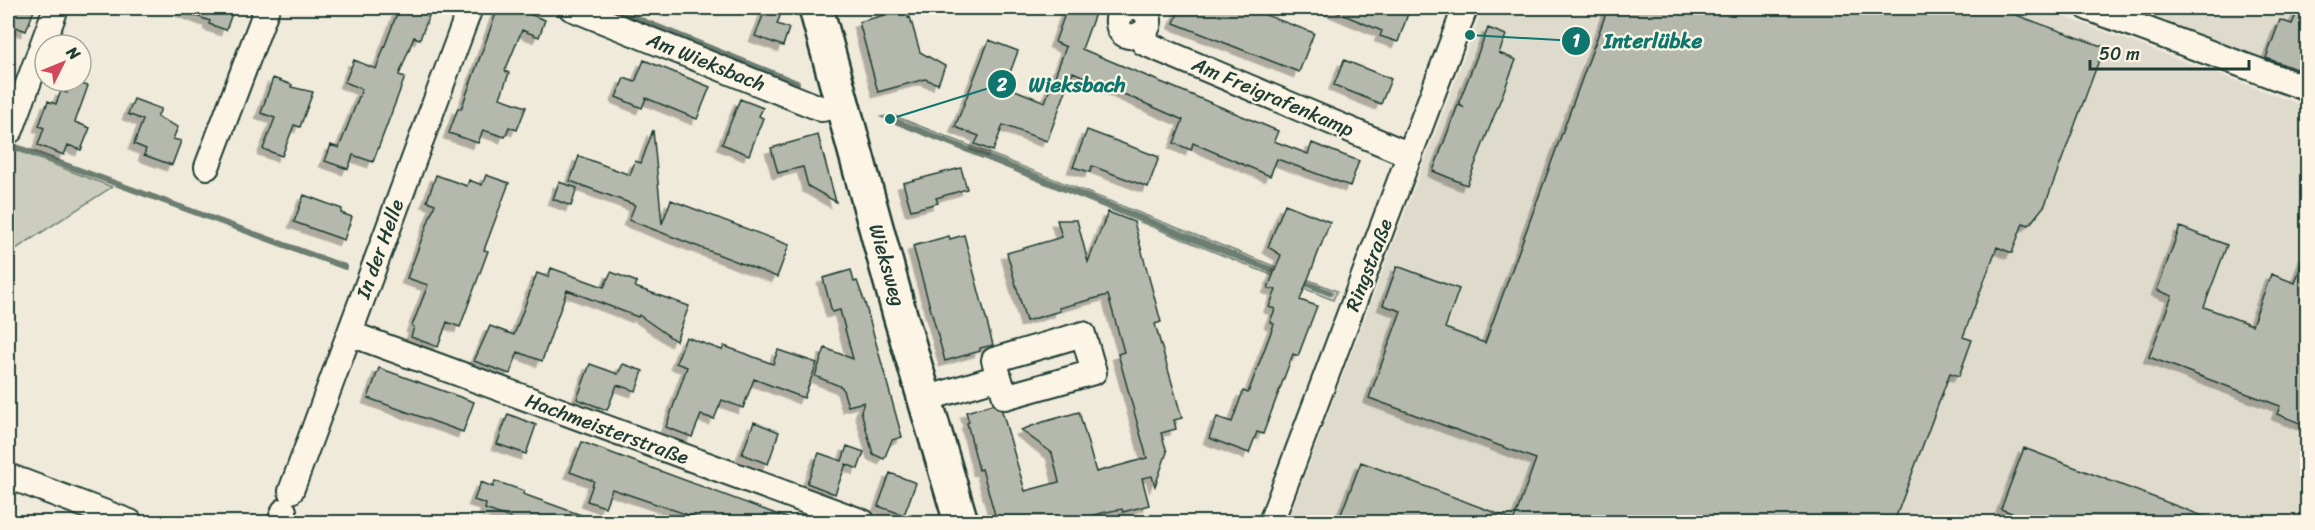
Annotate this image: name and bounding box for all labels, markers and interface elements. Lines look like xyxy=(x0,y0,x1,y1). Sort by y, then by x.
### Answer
callout: Interlübke xyxy=(1561,21,1714,60)
street label: Am Wieksbach xyxy=(640,22,771,102)
text: Interlübke xyxy=(1603,22,1703,60)
text: 1 xyxy=(1572,25,1580,57)
north arrow xyxy=(33,33,93,93)
scale bar xyxy=(2090,33,2249,71)
text: N xyxy=(59,38,89,68)
text: 50 m xyxy=(2099,38,2140,70)
street label: Am Freigrafenkamp xyxy=(1185,47,1360,147)
callout: Wieksbach xyxy=(987,65,1138,104)
text: Wieksbach xyxy=(1029,66,1125,104)
text: 2 xyxy=(996,69,1008,101)
street label: In der Helle xyxy=(345,194,414,305)
street label: Ringstraße xyxy=(1335,213,1403,317)
street label: Wieksweg xyxy=(859,220,915,310)
street label: Hachmeisterstraße xyxy=(520,383,694,475)

